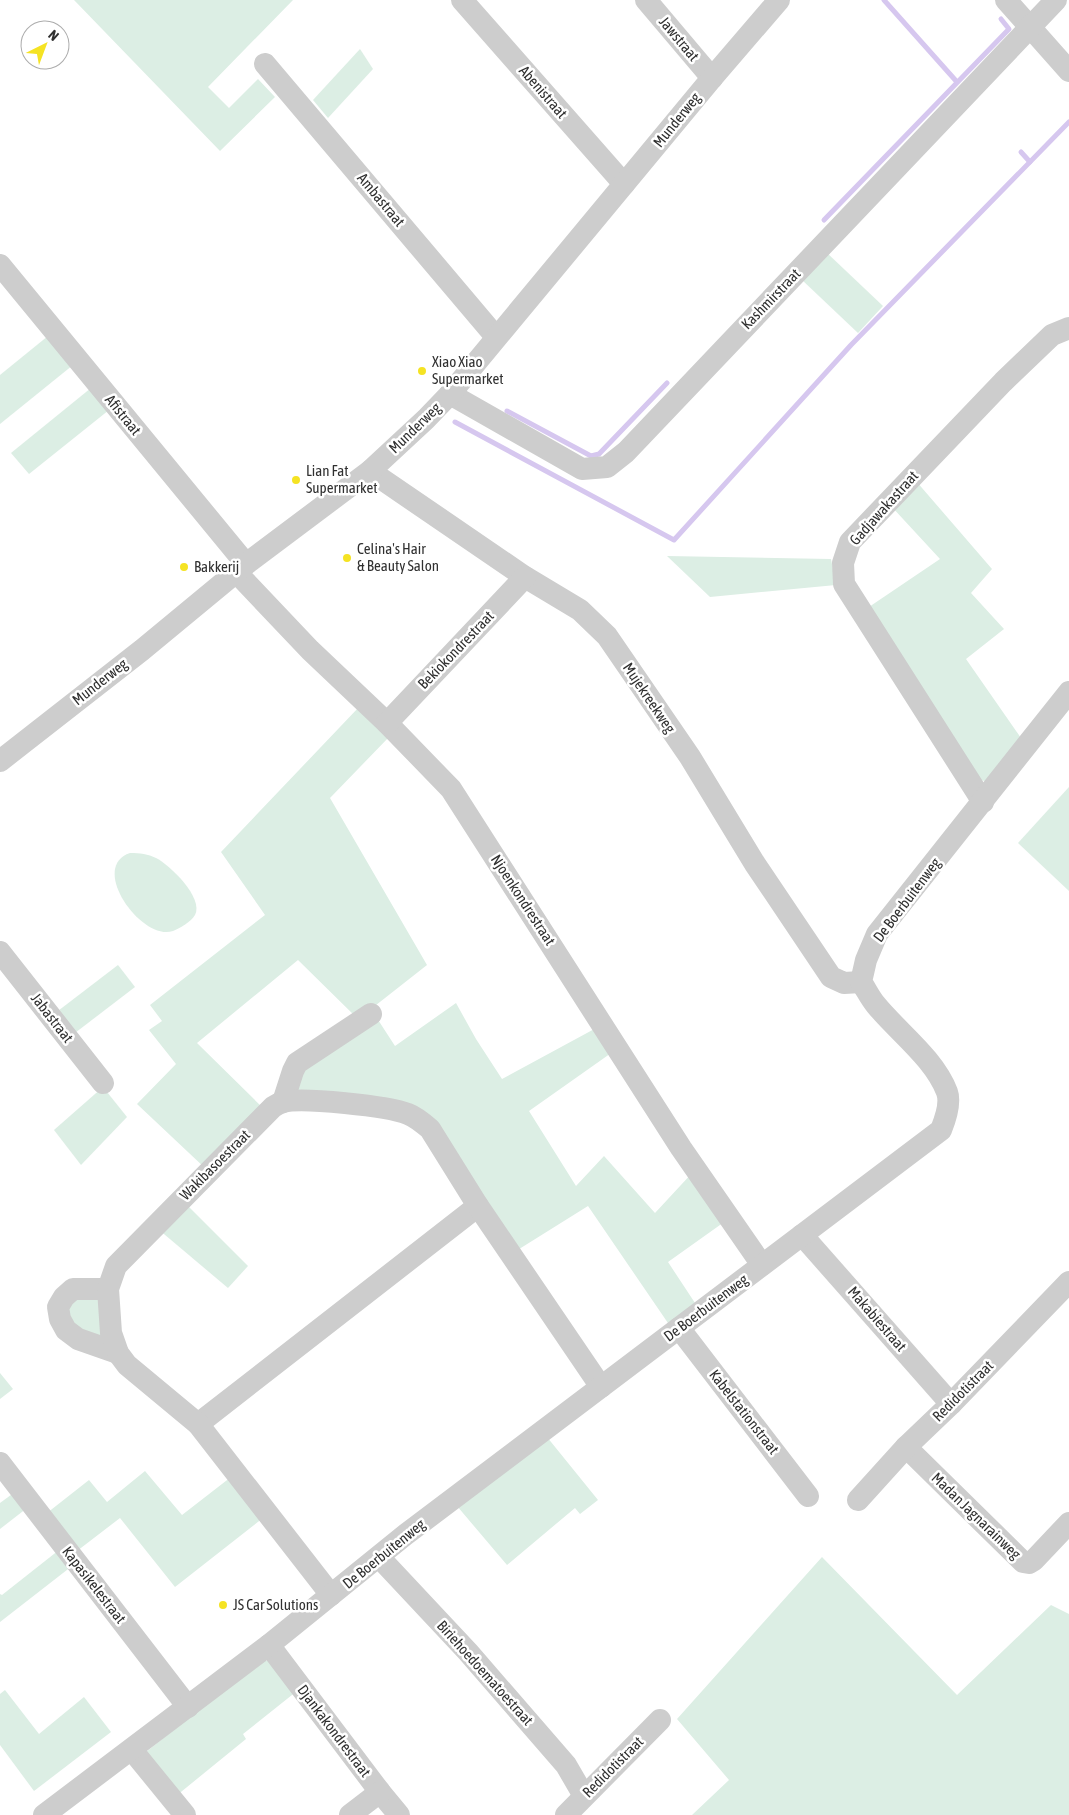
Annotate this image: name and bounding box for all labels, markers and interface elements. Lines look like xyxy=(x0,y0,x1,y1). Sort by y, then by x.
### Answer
street label: Jawstraat xyxy=(656,13,703,64)
north arrow xyxy=(20,20,70,70)
text: N xyxy=(45,27,62,44)
street label: Abenistraat xyxy=(516,62,571,121)
street label: Munderweg xyxy=(650,89,704,150)
street label: Ambastraat xyxy=(354,170,409,230)
street label: Kashmirstraat xyxy=(738,265,804,332)
place label: Xiao Xiao Supermarket xyxy=(432,353,504,387)
marker: Xiao Xiao Supermarket xyxy=(416,365,428,377)
street label: Afistraat xyxy=(102,391,145,438)
street label: Munderweg xyxy=(385,399,444,456)
place label: Lian Fat Supermarket xyxy=(306,462,378,496)
street label: Gadjawakastraat xyxy=(846,467,921,548)
marker: Lian Fat Supermarket xyxy=(290,474,302,486)
place label: Celina's Hair & Beauty Salon xyxy=(357,540,439,574)
marker: Celina's Hair & Beauty Salon xyxy=(341,552,353,564)
place label: Bakkerij xyxy=(194,558,239,575)
marker: Bakkerij xyxy=(178,561,190,573)
street label: Bekiokondrestraat xyxy=(414,607,497,692)
street label: Munderweg xyxy=(69,655,131,708)
street label: Mujekreekweg xyxy=(620,659,679,736)
street label: Njoenkondrestraat xyxy=(488,851,559,948)
street label: De Boerbuitenweg xyxy=(869,854,944,945)
street label: Jabastraat xyxy=(28,990,77,1046)
street label: Wakibasoestraat xyxy=(176,1126,253,1203)
street label: De Boerbuitenweg xyxy=(660,1270,751,1345)
street label: Makabiestraat xyxy=(845,1283,910,1354)
street label: Redidotistraat xyxy=(929,1357,996,1424)
street label: Kabelstationstraat xyxy=(706,1366,783,1457)
street label: Madan Jagnarainweg xyxy=(928,1469,1025,1563)
street label: De Boerbuitenweg xyxy=(339,1515,429,1592)
street label: Kapasikelestraat xyxy=(59,1543,130,1626)
place label: JS Car Solutions xyxy=(233,1596,318,1613)
marker: JS Car Solutions xyxy=(217,1599,229,1611)
street label: Biriehoedoematoestraat xyxy=(434,1617,537,1729)
street label: Djankakondrestraat xyxy=(294,1681,374,1780)
street label: Redidotistraat xyxy=(579,1733,646,1800)

